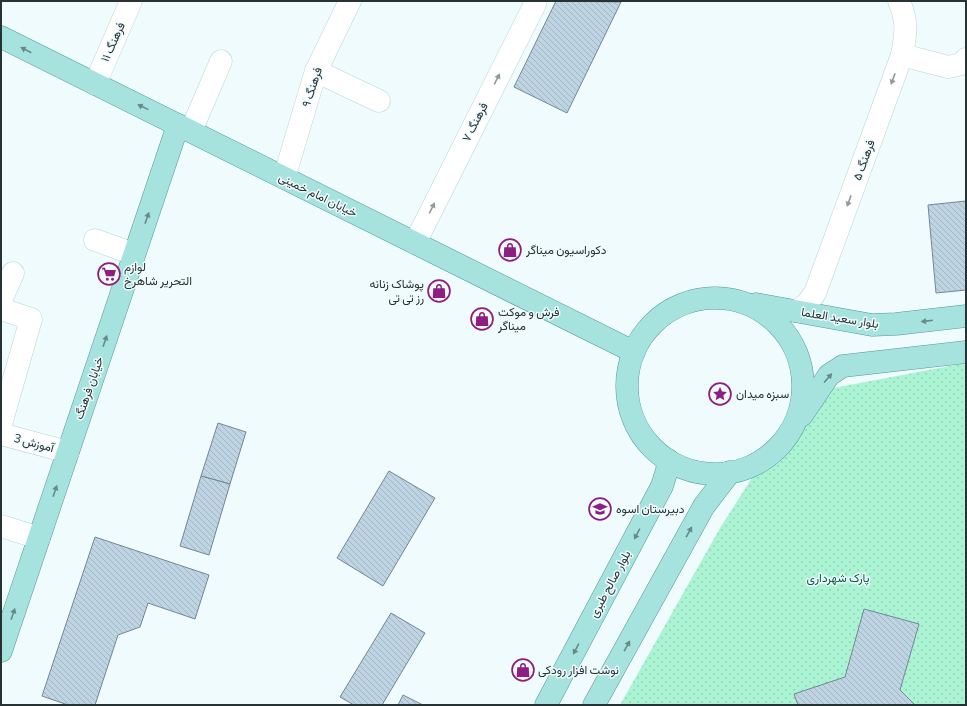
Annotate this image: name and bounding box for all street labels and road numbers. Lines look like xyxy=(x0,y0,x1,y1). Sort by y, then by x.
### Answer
street label: فرهنگ ۱۱ xyxy=(97,20,129,64)
street label: فرهنگ ۹ xyxy=(298,65,326,109)
street label: فرهنگ ۷ xyxy=(458,100,492,144)
street label: فرهنگ ۵ xyxy=(849,137,879,183)
street label: خیابان امام خمینی xyxy=(276,169,360,221)
street label: بلوار سعید العلما xyxy=(800,304,880,332)
street label: خیابان فرهنگ xyxy=(71,354,107,422)
street label: آموزش 3 xyxy=(12,430,57,456)
street label: بلوار صالح طبری xyxy=(586,548,635,621)

